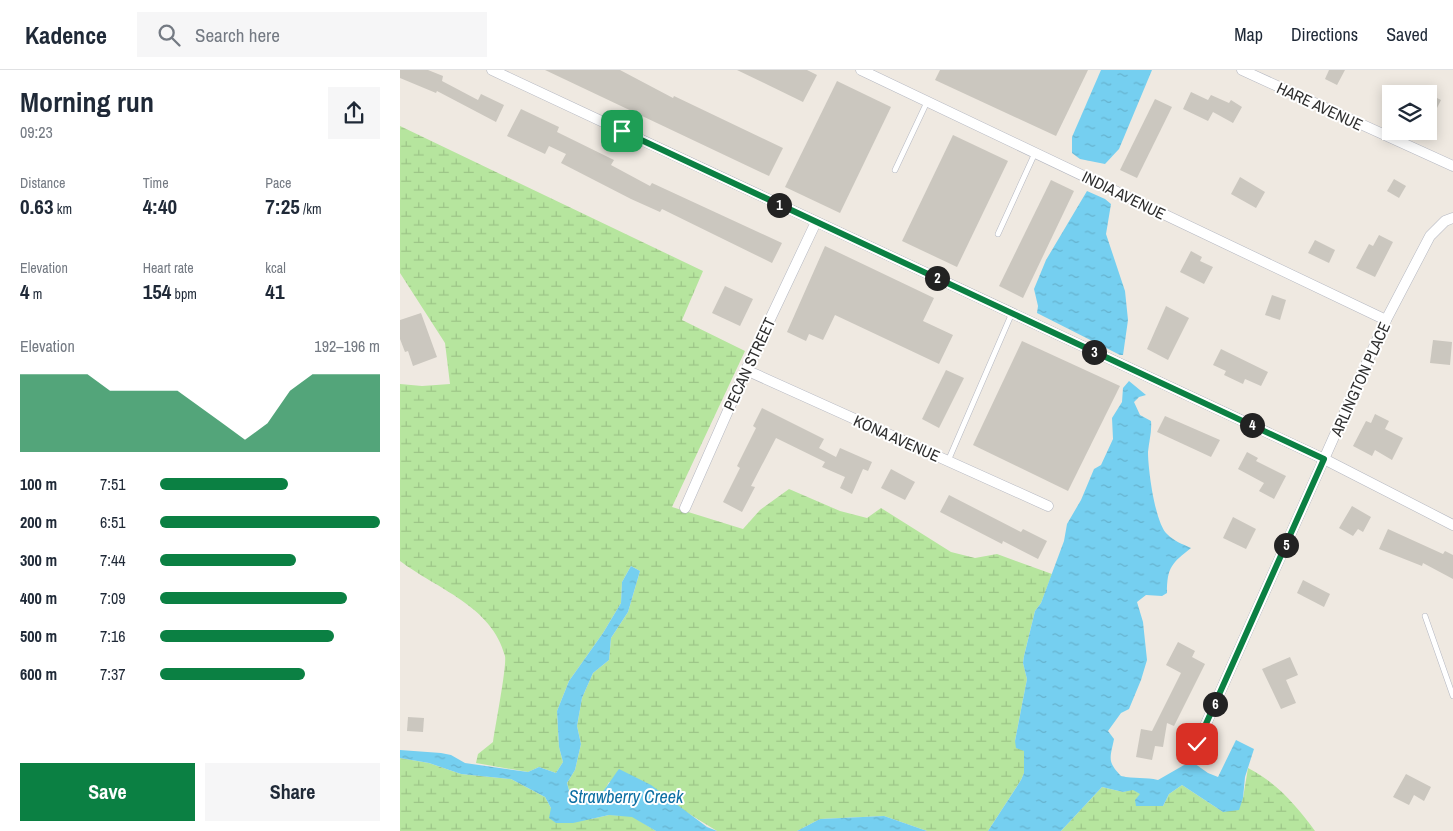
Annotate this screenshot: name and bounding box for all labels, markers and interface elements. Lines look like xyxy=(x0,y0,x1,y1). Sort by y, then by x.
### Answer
search box xyxy=(137,12,487,57)
text: Kadence xyxy=(25,19,107,51)
icon: search xyxy=(155,21,183,49)
text: Search here xyxy=(195,22,280,48)
text: Map xyxy=(1234,22,1263,47)
text: Directions xyxy=(1291,22,1358,47)
text: Saved xyxy=(1386,22,1428,47)
street label: HARE AVENUE xyxy=(1273,77,1367,135)
text: Morning run xyxy=(20,83,154,121)
map controls xyxy=(1382,85,1437,140)
button: layers xyxy=(1382,85,1437,140)
button: share xyxy=(328,87,380,139)
pin xyxy=(601,110,643,152)
icon: arrive xyxy=(608,117,636,145)
text: 09:23 xyxy=(20,121,53,143)
street label: INDIA AVENUE xyxy=(1079,165,1169,225)
text: Distance xyxy=(20,174,65,192)
text: Time xyxy=(143,174,169,192)
text: Pace xyxy=(265,174,292,192)
text: 0.63 xyxy=(20,192,54,221)
text: 4:40 xyxy=(143,192,177,221)
text: 7:25 xyxy=(265,192,300,221)
pin: 1 xyxy=(766,192,792,218)
text: 1 xyxy=(776,196,783,214)
text: km xyxy=(54,200,72,218)
text: /km xyxy=(300,200,321,218)
text: Elevation xyxy=(20,259,68,277)
text: Heart rate xyxy=(143,259,194,277)
text: kcal xyxy=(265,259,286,277)
pin: 2 xyxy=(924,266,950,290)
text: 2 xyxy=(934,269,941,287)
text: 4 xyxy=(20,277,30,306)
text: 154 xyxy=(143,277,171,306)
text: 41 xyxy=(265,277,284,306)
text: m xyxy=(30,285,42,303)
text: bpm xyxy=(171,285,197,303)
street label: PECAN STREET xyxy=(718,314,780,414)
street label: ARLINGTON PLACE xyxy=(1325,318,1395,441)
text: Elevation xyxy=(20,335,75,357)
text: 192–196 m xyxy=(314,335,380,357)
pin: 3 xyxy=(1082,340,1106,364)
text: 3 xyxy=(1091,343,1098,361)
street label: KONA AVENUE xyxy=(850,409,944,467)
pin: 4 xyxy=(1240,412,1264,438)
text: 4 xyxy=(1249,416,1256,434)
text: 100 m xyxy=(20,473,57,495)
text: 7:51 xyxy=(100,473,126,495)
text: 200 m xyxy=(20,511,57,533)
text: 6:51 xyxy=(100,511,126,533)
pin: 5 xyxy=(1274,532,1298,558)
text: 5 xyxy=(1283,536,1290,554)
text: 300 m xyxy=(20,549,57,571)
text: 7:44 xyxy=(100,549,126,571)
text: 400 m xyxy=(20,587,57,609)
text: 7:09 xyxy=(100,587,126,609)
text: 500 m xyxy=(20,625,57,647)
text: 7:16 xyxy=(100,625,126,647)
text: 600 m xyxy=(20,663,57,685)
text: 7:37 xyxy=(100,663,126,685)
pin: 6 xyxy=(1202,692,1228,716)
text: 6 xyxy=(1212,695,1219,713)
pin xyxy=(1176,723,1218,765)
icon: check xyxy=(1183,730,1211,758)
button: Save xyxy=(20,763,195,821)
button: Share xyxy=(205,763,380,821)
water label: Strawberry Creek xyxy=(569,784,684,809)

